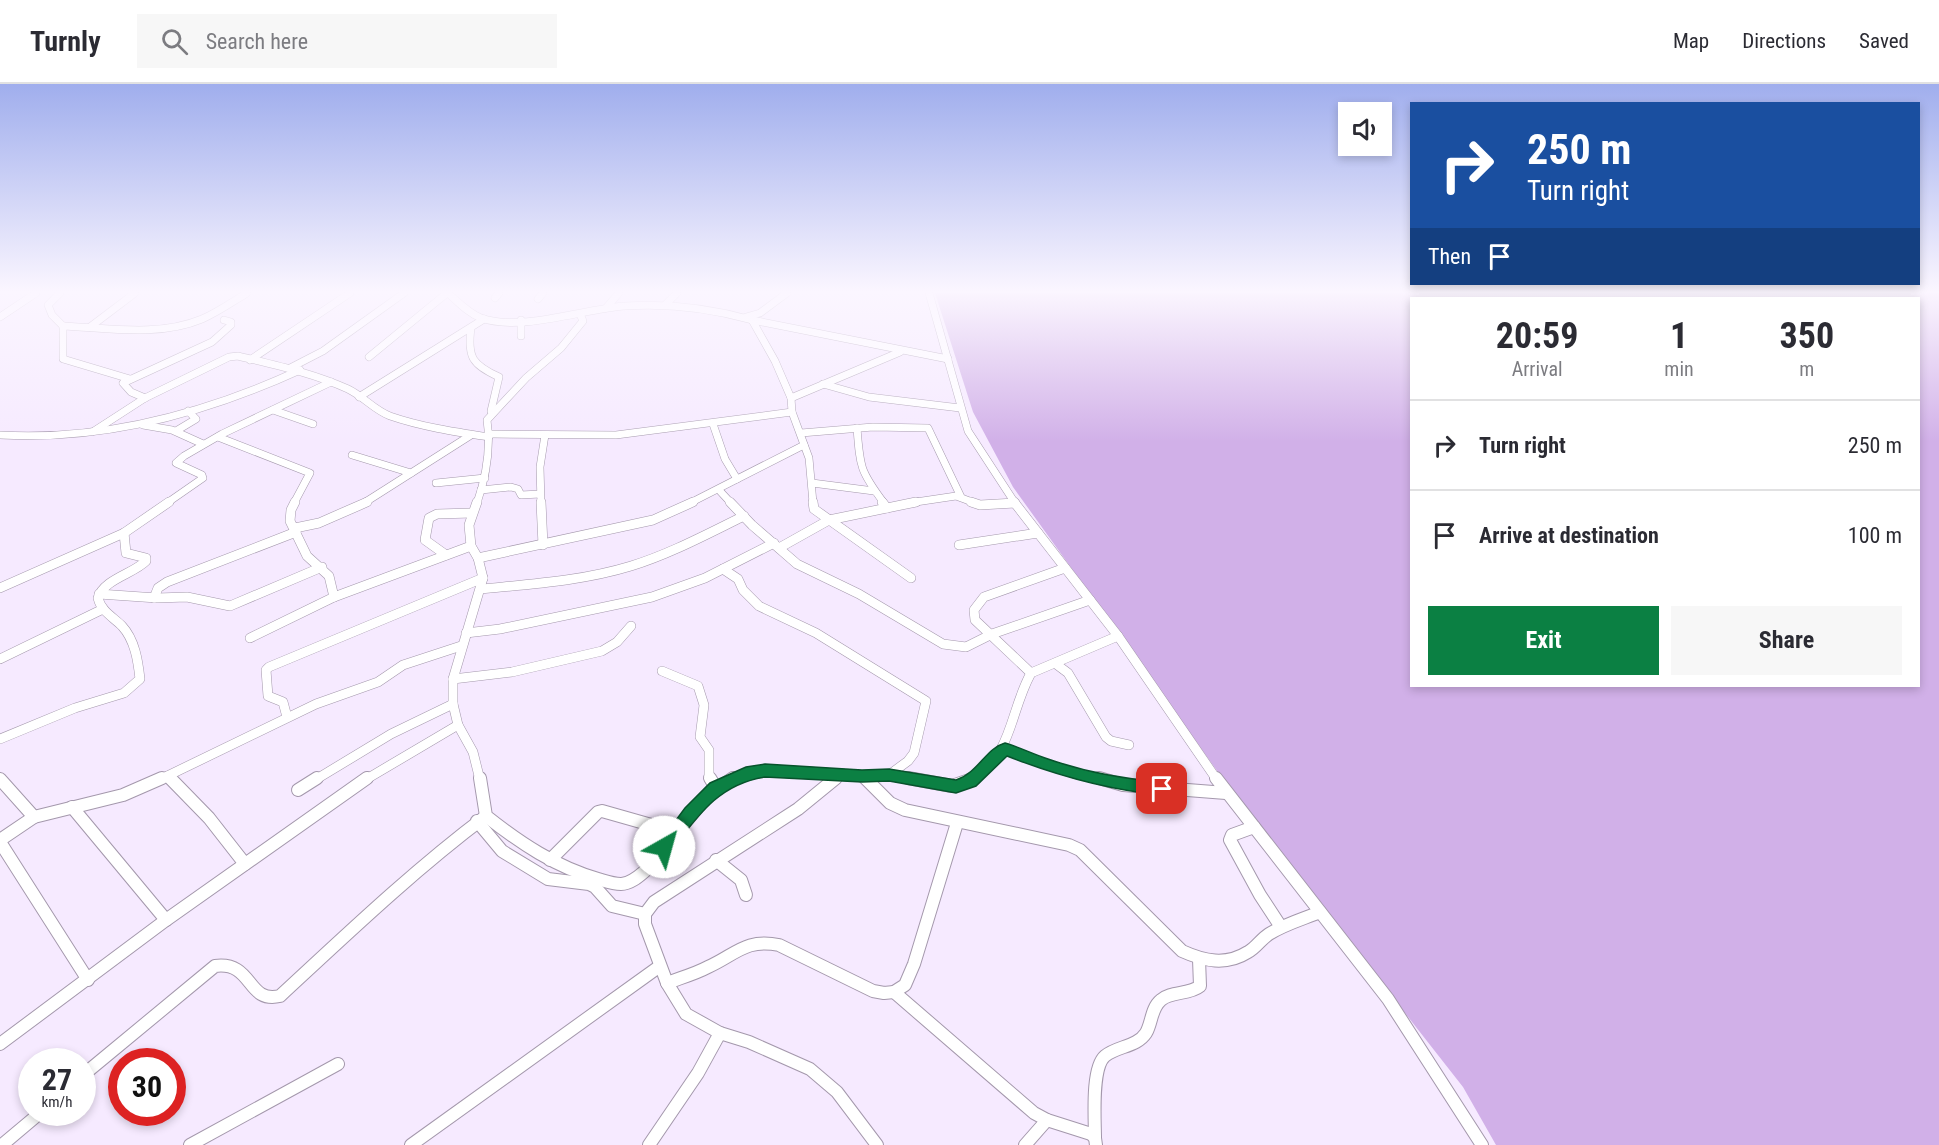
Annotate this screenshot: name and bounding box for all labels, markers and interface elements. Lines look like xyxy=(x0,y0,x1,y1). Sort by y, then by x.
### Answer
search box xyxy=(137,14,557,68)
text: Turnly xyxy=(30,25,101,58)
icon: search xyxy=(158,25,191,58)
text: Search here xyxy=(206,29,308,54)
text: Map xyxy=(1673,29,1709,53)
text: Directions xyxy=(1742,29,1826,53)
text: Saved xyxy=(1859,29,1909,53)
map controls xyxy=(1338,102,1392,156)
button: sound xyxy=(1338,102,1392,156)
text: 250 m xyxy=(1527,125,1632,174)
icon: right xyxy=(1428,126,1506,204)
text: Turn right xyxy=(1527,175,1629,207)
icon: arrive xyxy=(1483,240,1516,273)
text: Then xyxy=(1428,244,1471,269)
text: 20:59 xyxy=(1496,315,1578,357)
text: 1 xyxy=(1670,315,1688,357)
text: 350 xyxy=(1780,315,1834,357)
text: Arrival xyxy=(1512,357,1563,381)
text: min xyxy=(1664,357,1694,381)
text: m xyxy=(1799,357,1814,381)
icon: right xyxy=(1428,429,1461,462)
text: Turn right xyxy=(1479,433,1566,458)
text: 250 m xyxy=(1848,433,1902,458)
icon: arrive xyxy=(1428,519,1461,552)
text: Arrive at destination xyxy=(1479,523,1659,548)
text: 100 m xyxy=(1848,523,1902,548)
button: Exit xyxy=(1428,606,1659,675)
button: Share xyxy=(1671,606,1902,675)
pin xyxy=(1136,763,1187,814)
icon: arrive xyxy=(1145,772,1178,805)
position arrow xyxy=(632,815,696,879)
speed limit sign: 30 xyxy=(108,1048,186,1126)
text: 27 xyxy=(42,1062,72,1097)
text: km/h xyxy=(42,1093,72,1111)

